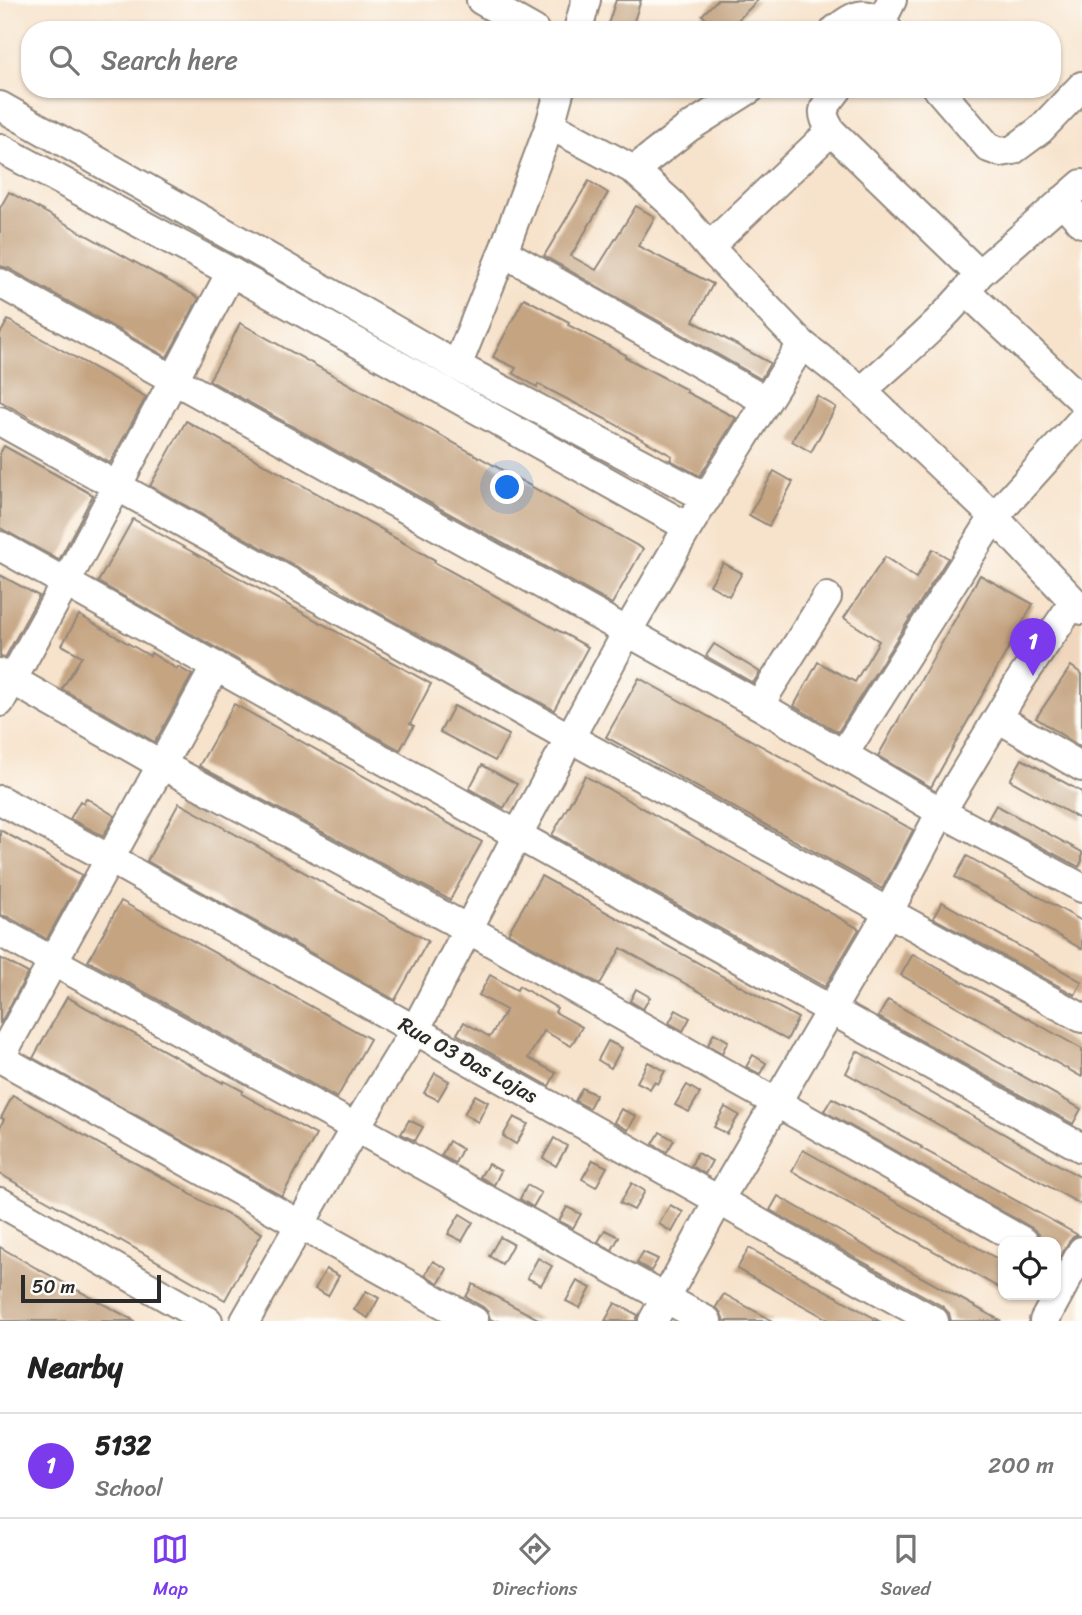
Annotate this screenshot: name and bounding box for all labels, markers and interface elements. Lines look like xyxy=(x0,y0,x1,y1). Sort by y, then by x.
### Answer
search box xyxy=(21,21,1061,98)
text: Search here xyxy=(101,37,238,83)
icon: search xyxy=(45,41,83,79)
your location xyxy=(490,470,524,504)
pin: 1 xyxy=(1010,618,1056,676)
street label: Rua 03 Das Lojas xyxy=(391,1006,545,1114)
map controls xyxy=(998,1237,1061,1300)
button: locate xyxy=(998,1237,1061,1300)
text: 50 m xyxy=(32,1270,75,1303)
scale bar xyxy=(21,1272,161,1304)
text: Nearby xyxy=(28,1340,123,1394)
text: 5132 xyxy=(95,1422,151,1468)
text: 1 xyxy=(46,1445,56,1486)
text: 200 m xyxy=(988,1445,1054,1486)
text: School xyxy=(95,1468,163,1509)
tab: Map xyxy=(151,1530,189,1605)
tab: Directions xyxy=(492,1530,578,1605)
tab: Saved xyxy=(880,1530,931,1605)

